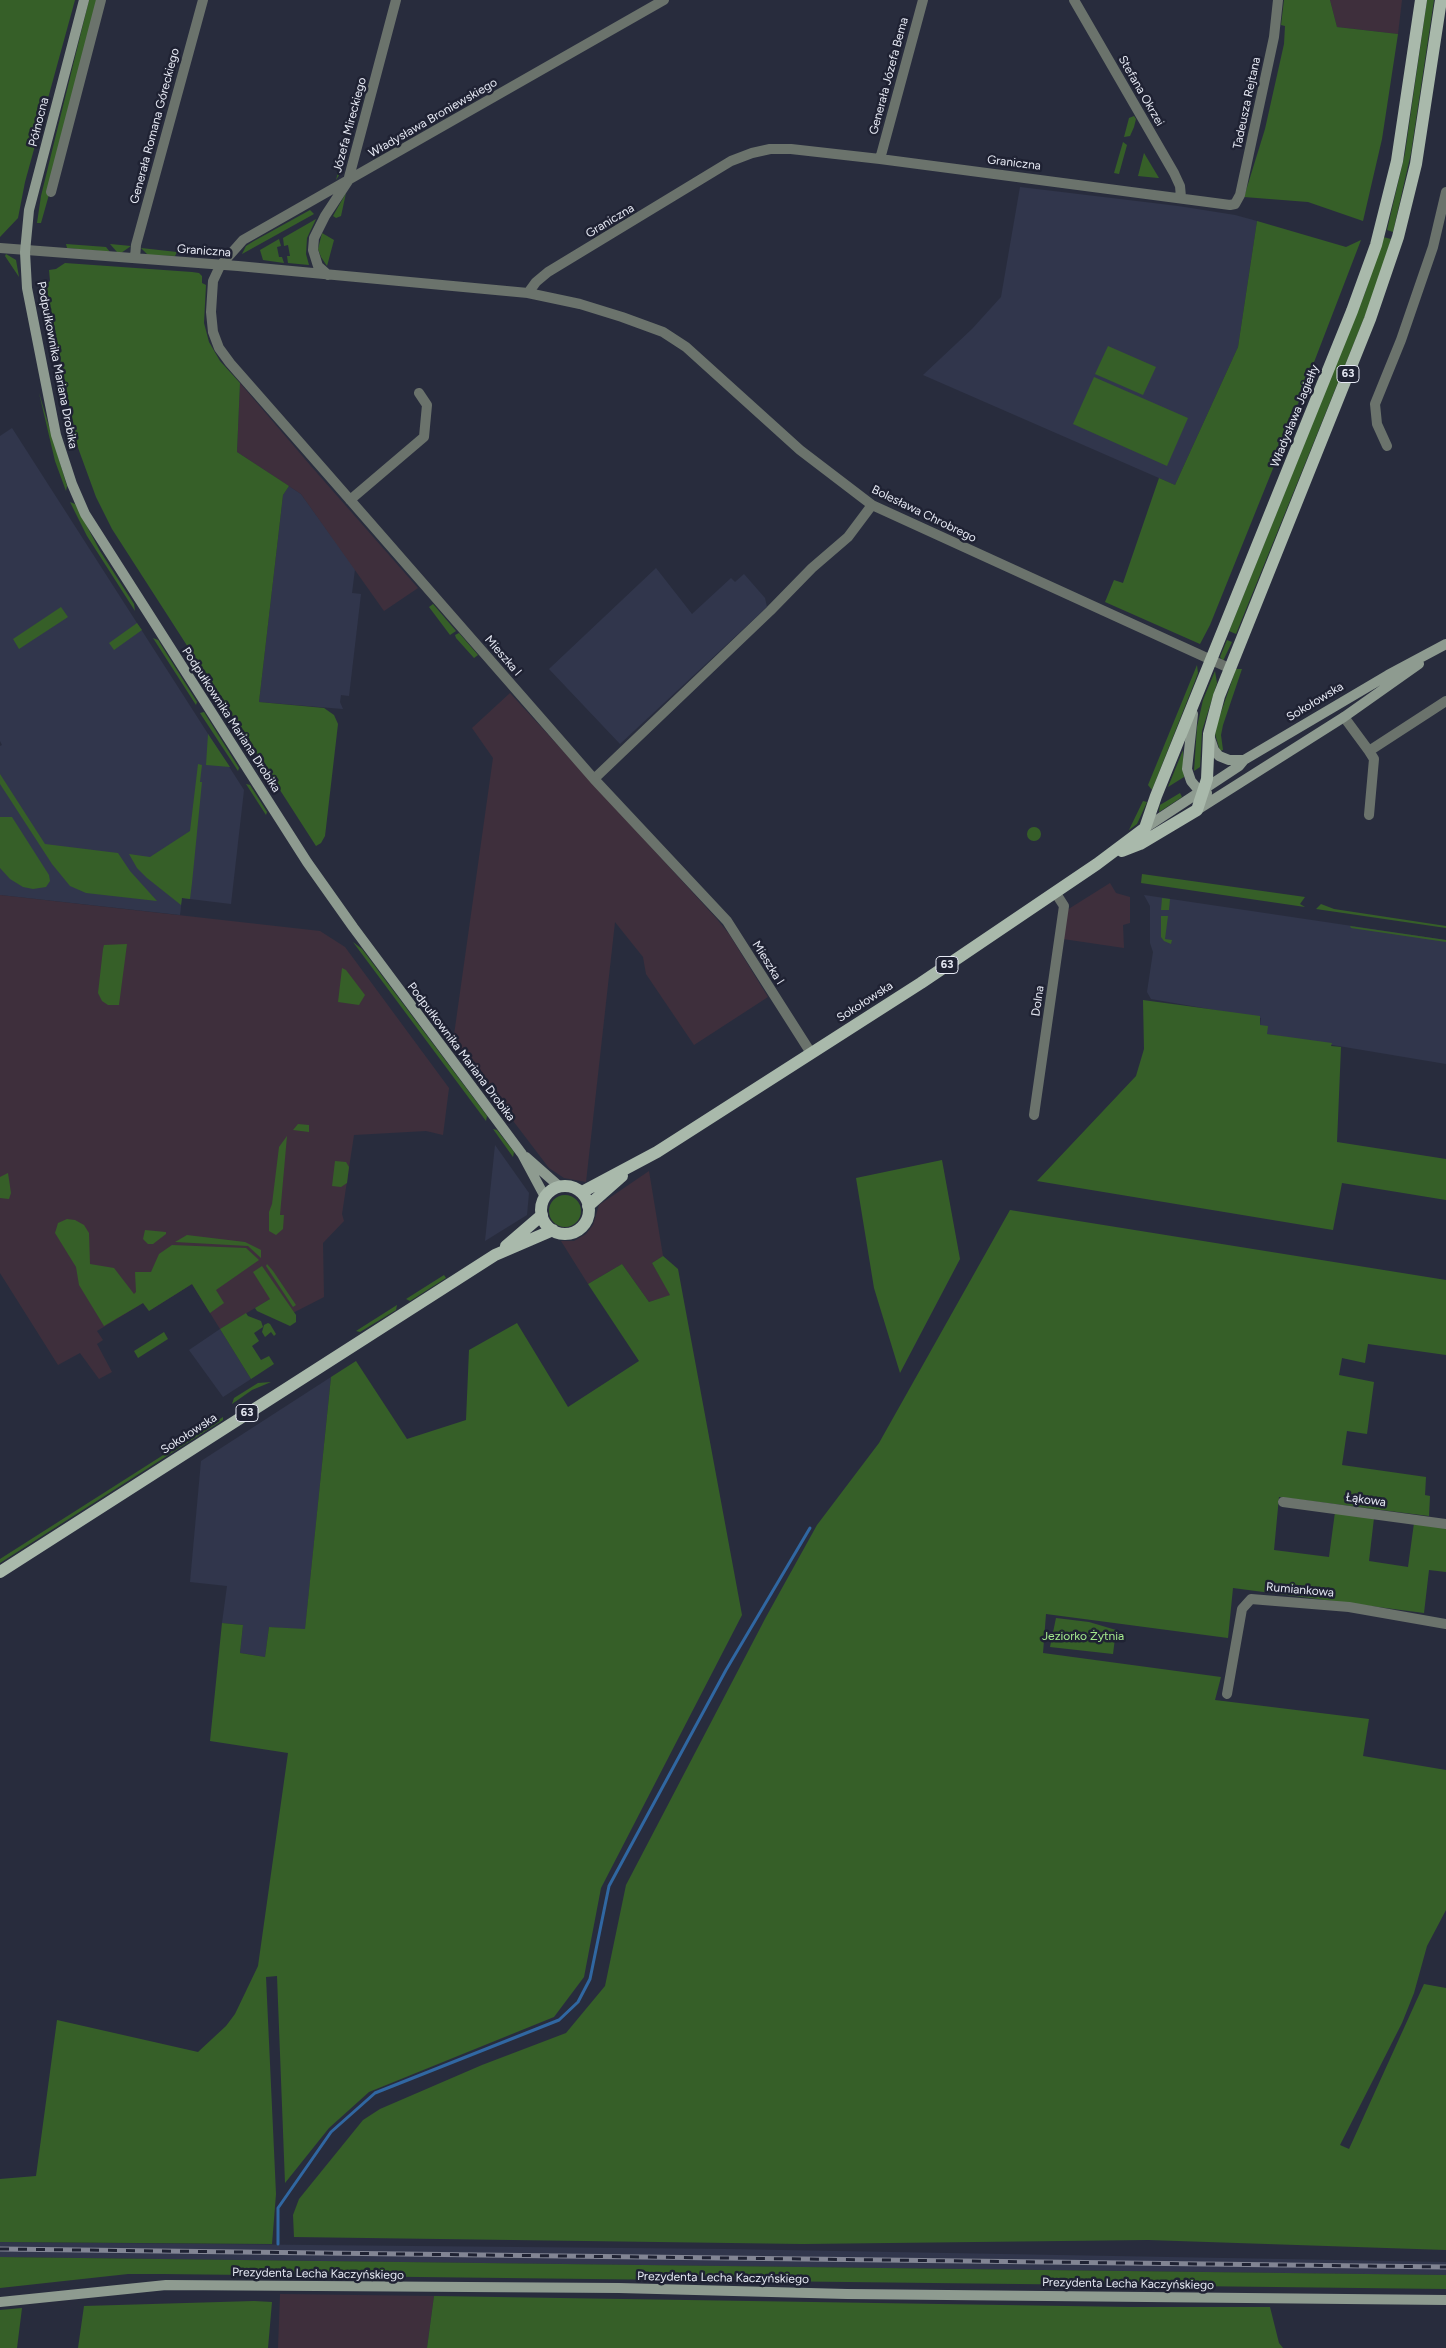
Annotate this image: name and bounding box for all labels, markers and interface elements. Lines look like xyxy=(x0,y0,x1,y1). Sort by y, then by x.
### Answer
street label: Generała Józefa Bema xyxy=(866,16,912,136)
street label: Generała Romana Góreckiego xyxy=(127,47,183,205)
street label: Stefana Okrzei xyxy=(1115,53,1167,129)
street label: Tadeusza Rejtana xyxy=(1230,56,1264,150)
street label: Władysława Broniewskiego xyxy=(366,75,500,161)
street label: Józefa Mireckiego xyxy=(330,76,370,174)
street label: Północna xyxy=(26,96,52,148)
street label: Graniczna xyxy=(986,153,1042,173)
street label: Graniczna xyxy=(583,201,637,241)
street label: Graniczna xyxy=(177,242,231,260)
street label: Podpułkownika Mariana Drobika xyxy=(34,280,80,450)
street label: Władysława Jagiełły xyxy=(1268,363,1322,469)
road number: 63 xyxy=(1337,366,1359,382)
street label: Bolesława Chrobrego xyxy=(869,482,979,546)
street label: Mieszka I xyxy=(481,633,525,679)
street label: Podpułkownika Mariana Drobika xyxy=(179,645,283,795)
street label: Sokołowska xyxy=(1284,679,1346,725)
street label: Mieszka I xyxy=(749,938,787,988)
road number: 63 xyxy=(936,956,958,974)
street label: Sokołowska xyxy=(834,979,896,1025)
street label: Podpułkownika Mariana Drobika xyxy=(404,980,518,1124)
street label: Dolna xyxy=(1029,985,1047,1017)
road number: 63 xyxy=(236,1405,258,1422)
street label: Sokołowska xyxy=(158,1411,220,1457)
street label: Łąkowa xyxy=(1345,1490,1387,1510)
street label: Rumiankowa xyxy=(1266,1580,1334,1600)
park label: Jeziorko Żytnia xyxy=(1042,1629,1124,1643)
street label: Prezydenta Lecha Kaczyńskiego xyxy=(232,2265,404,2283)
street label: Prezydenta Lecha Kaczyńskiego xyxy=(637,2269,809,2287)
street label: Prezydenta Lecha Kaczyńskiego xyxy=(1042,2275,1214,2293)

